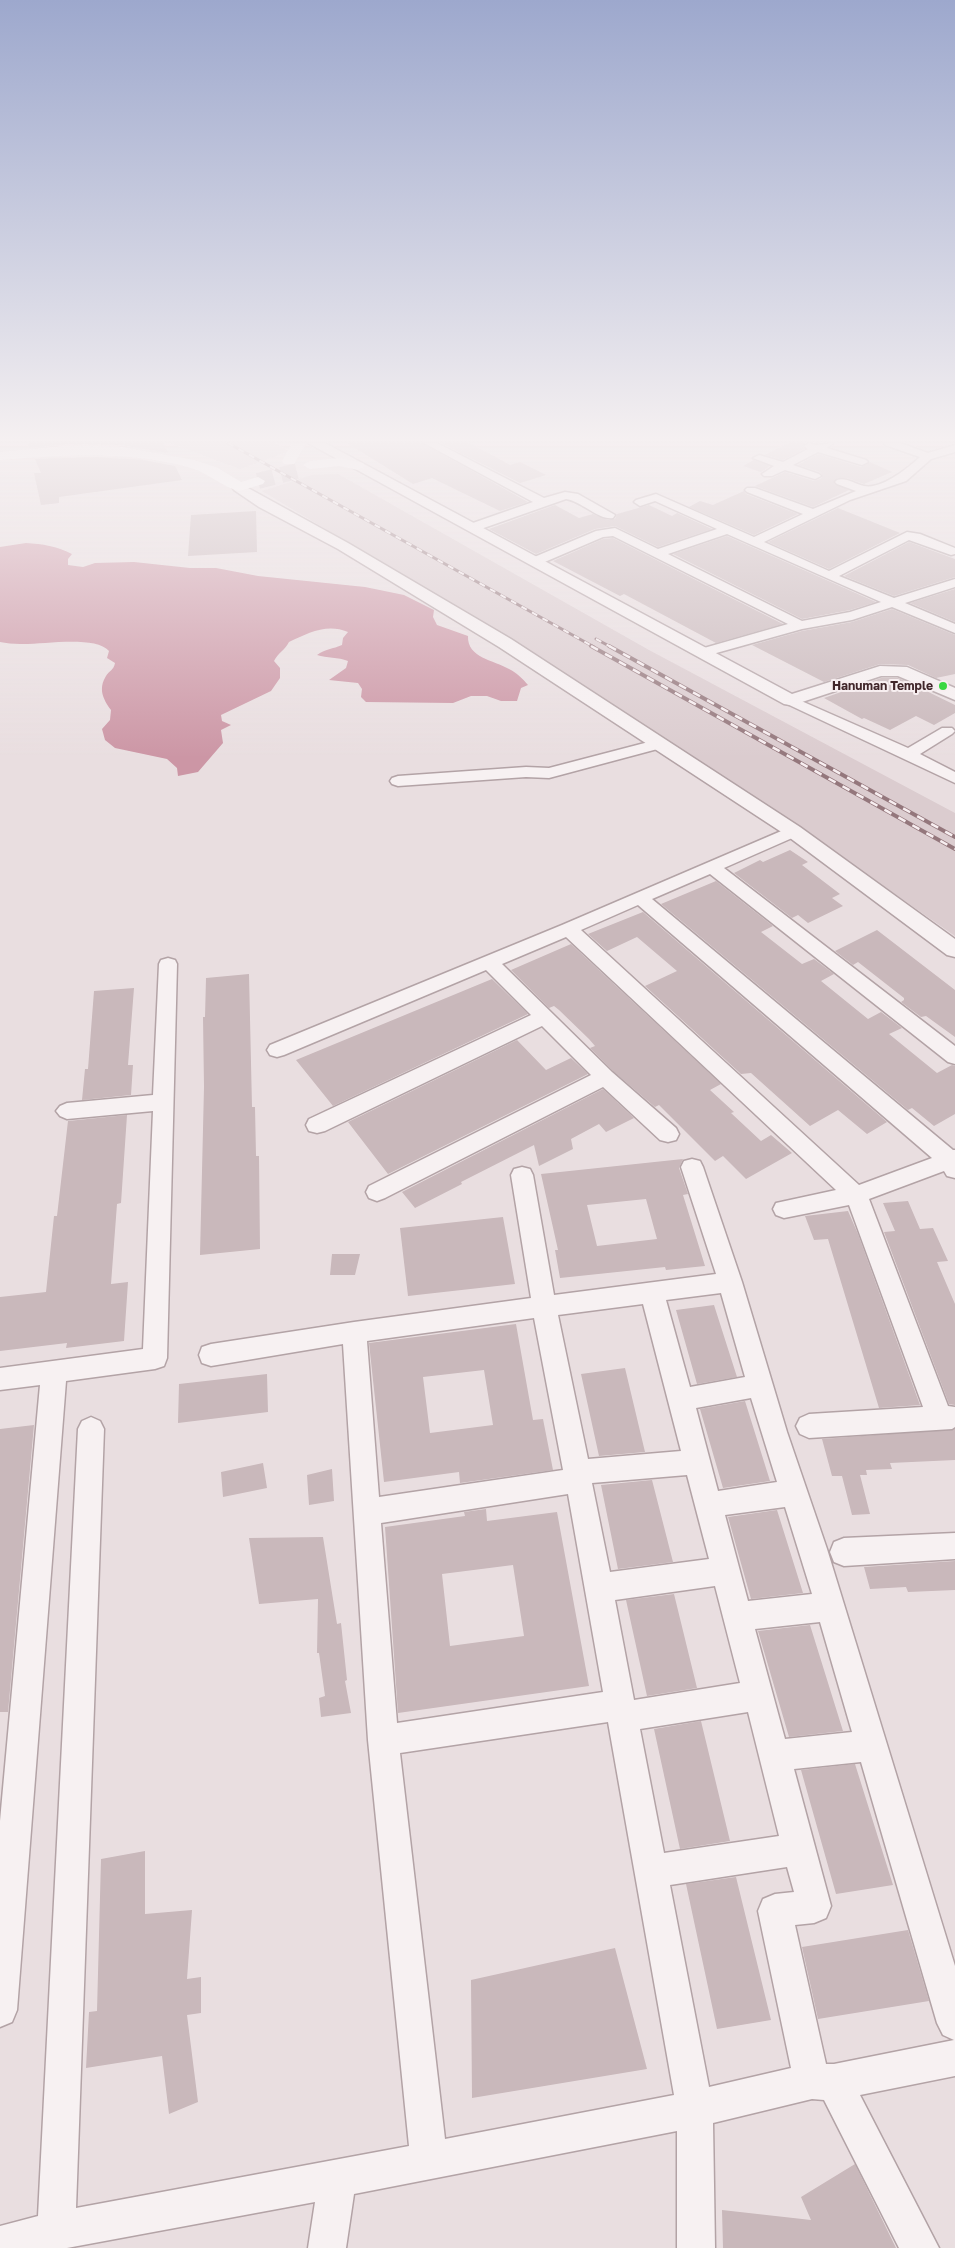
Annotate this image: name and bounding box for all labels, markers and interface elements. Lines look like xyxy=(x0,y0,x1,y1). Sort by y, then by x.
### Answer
place label: Hanuman Temple xyxy=(832,679,933,693)
marker: Hanuman Temple xyxy=(937,680,949,692)

